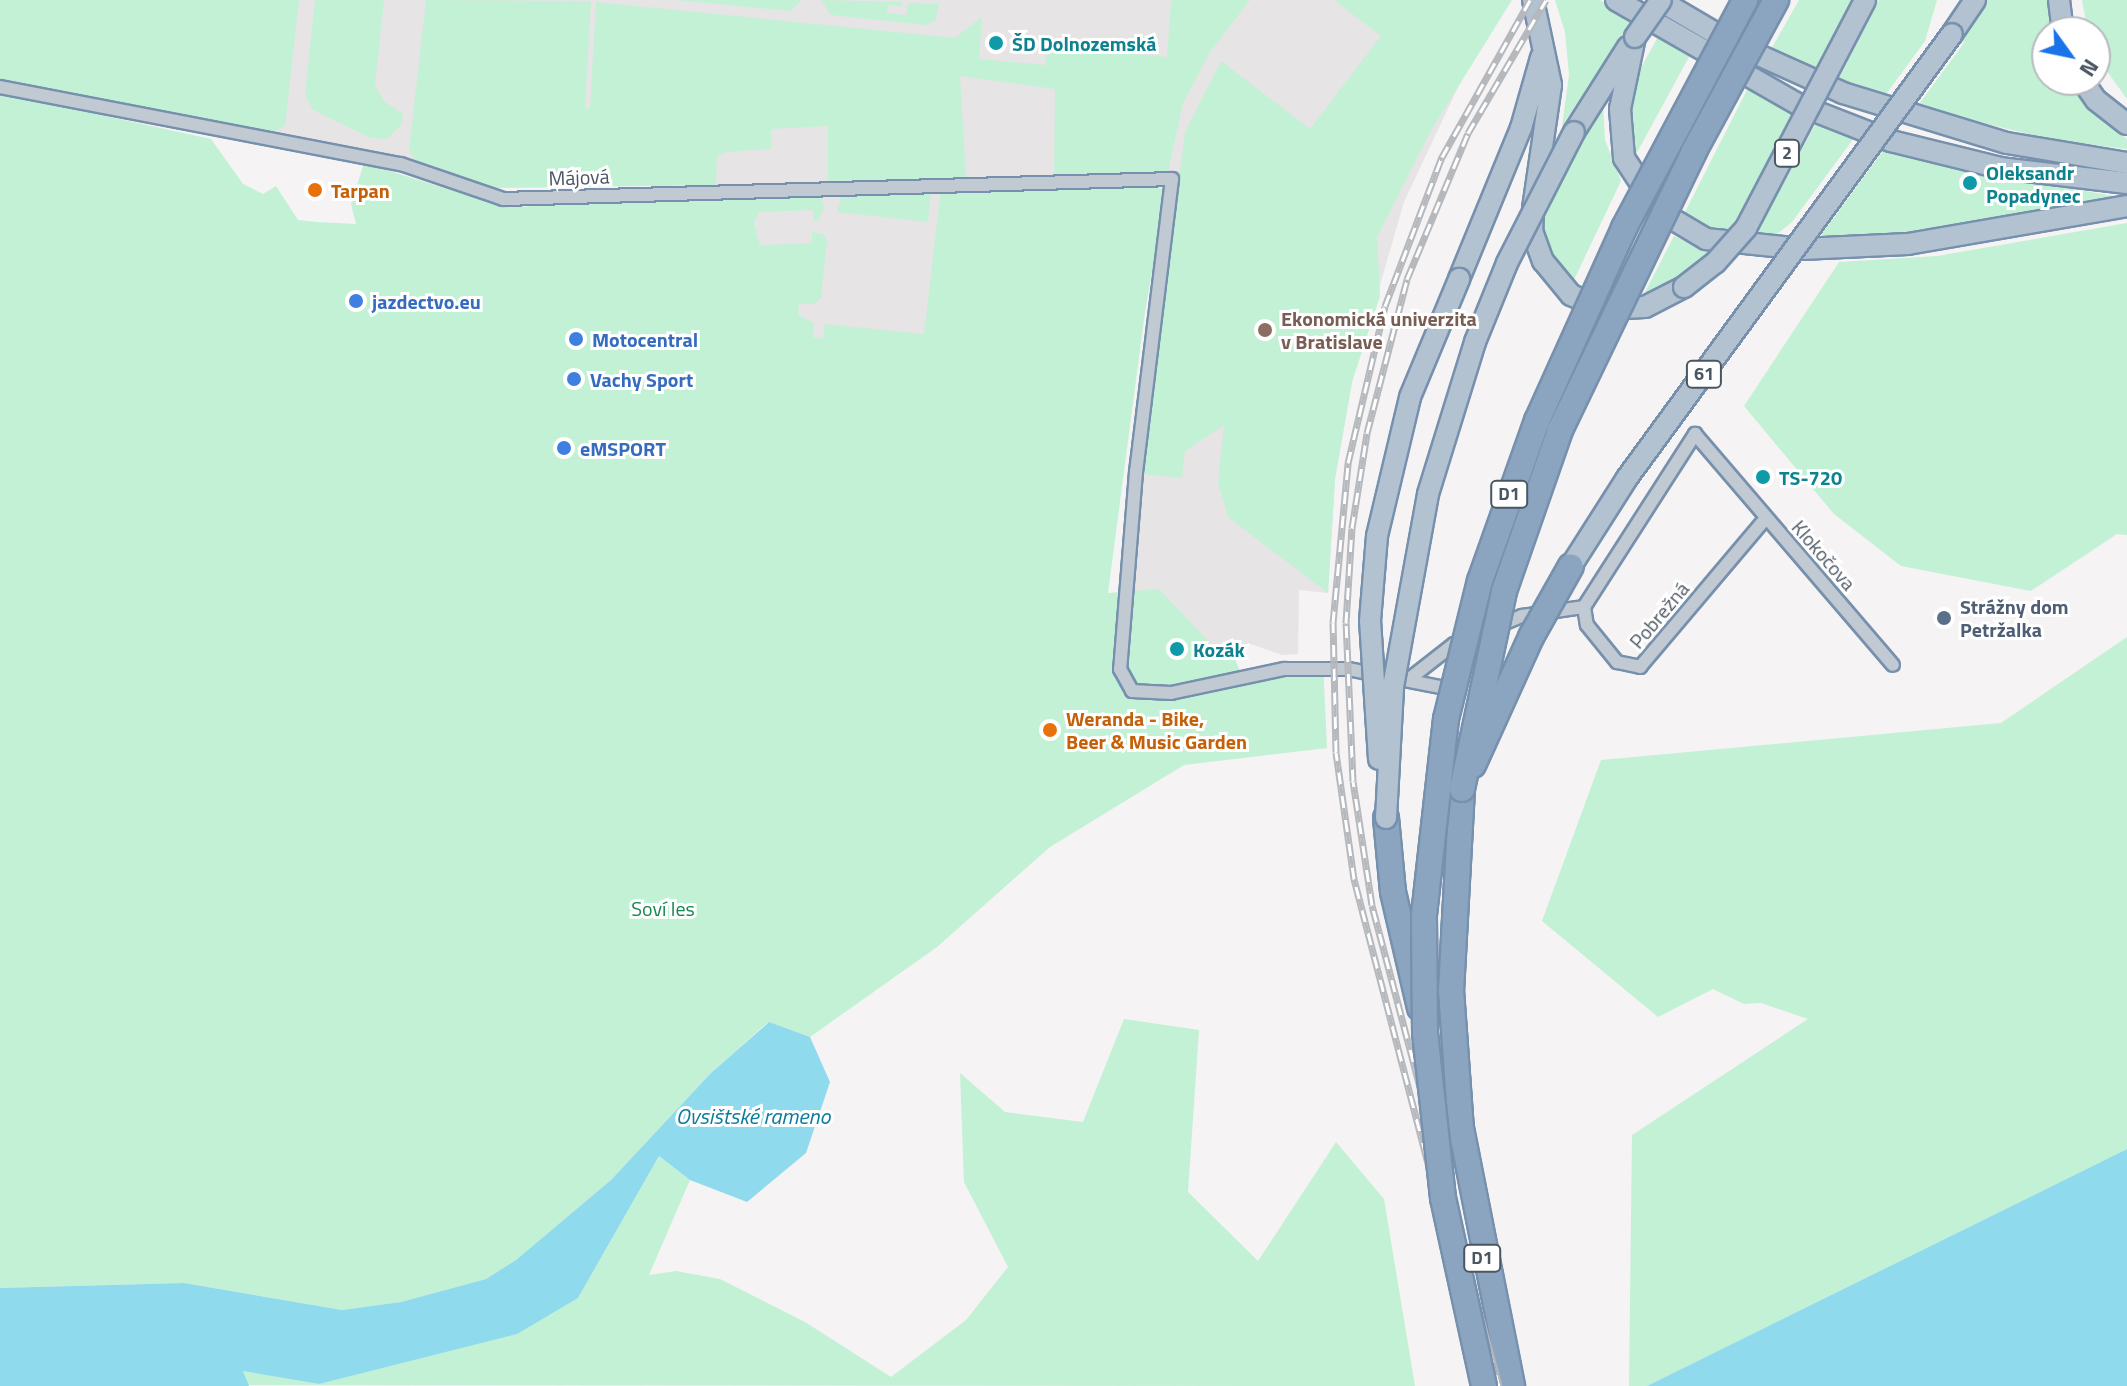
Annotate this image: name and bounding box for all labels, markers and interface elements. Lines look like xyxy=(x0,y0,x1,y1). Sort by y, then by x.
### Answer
north arrow xyxy=(2031,16,2111,96)
place label: ŠD Dolnozemská xyxy=(1012,31,1157,55)
marker: ŠD Dolnozemská xyxy=(987,34,1005,52)
text: N xyxy=(2071,52,2108,84)
road number: 2 xyxy=(1773,139,1801,167)
place label: Oleksandr Popadynec xyxy=(1986,160,2081,207)
street label: Májová xyxy=(548,164,610,190)
marker: Oleksandr Popadynec xyxy=(1961,174,1979,192)
place label: Tarpan xyxy=(331,178,390,202)
marker: Tarpan xyxy=(306,181,324,199)
place label: jazdectvo.eu xyxy=(372,289,481,313)
marker: jazdectvo.eu xyxy=(347,292,365,310)
place label: Ekonomická univerzita v Bratislave xyxy=(1281,306,1477,353)
marker: Ekonomická univerzita v Bratislave xyxy=(1256,321,1274,339)
place label: Motocentral xyxy=(592,327,698,351)
marker: Motocentral xyxy=(567,330,585,348)
road number: 61 xyxy=(1684,360,1724,388)
place label: Vachy Sport xyxy=(590,367,693,391)
marker: Vachy Sport xyxy=(565,370,583,388)
place label: eMSPORT xyxy=(580,436,666,460)
marker: eMSPORT xyxy=(555,439,573,457)
place label: TS-720 xyxy=(1779,465,1842,489)
marker: TS-720 xyxy=(1754,468,1772,486)
road number: D1 xyxy=(1489,480,1529,508)
street label: Klokočova xyxy=(1787,515,1861,595)
street label: Pobrežná xyxy=(1624,577,1694,653)
place label: Strážny dom Petržalka xyxy=(1960,594,2069,641)
marker: Strážny dom Petržalka xyxy=(1935,609,1953,627)
place label: Kozák xyxy=(1193,637,1245,661)
marker: Kozák xyxy=(1168,640,1186,658)
place label: Weranda - Bike, Beer & Music Garden xyxy=(1066,706,1247,753)
marker: Weranda - Bike, Beer & Music Garden xyxy=(1041,721,1059,739)
park label: Soví les xyxy=(631,896,695,920)
water label: Ovsištské rameno xyxy=(676,1104,830,1130)
road number: D1 xyxy=(1462,1244,1502,1272)

